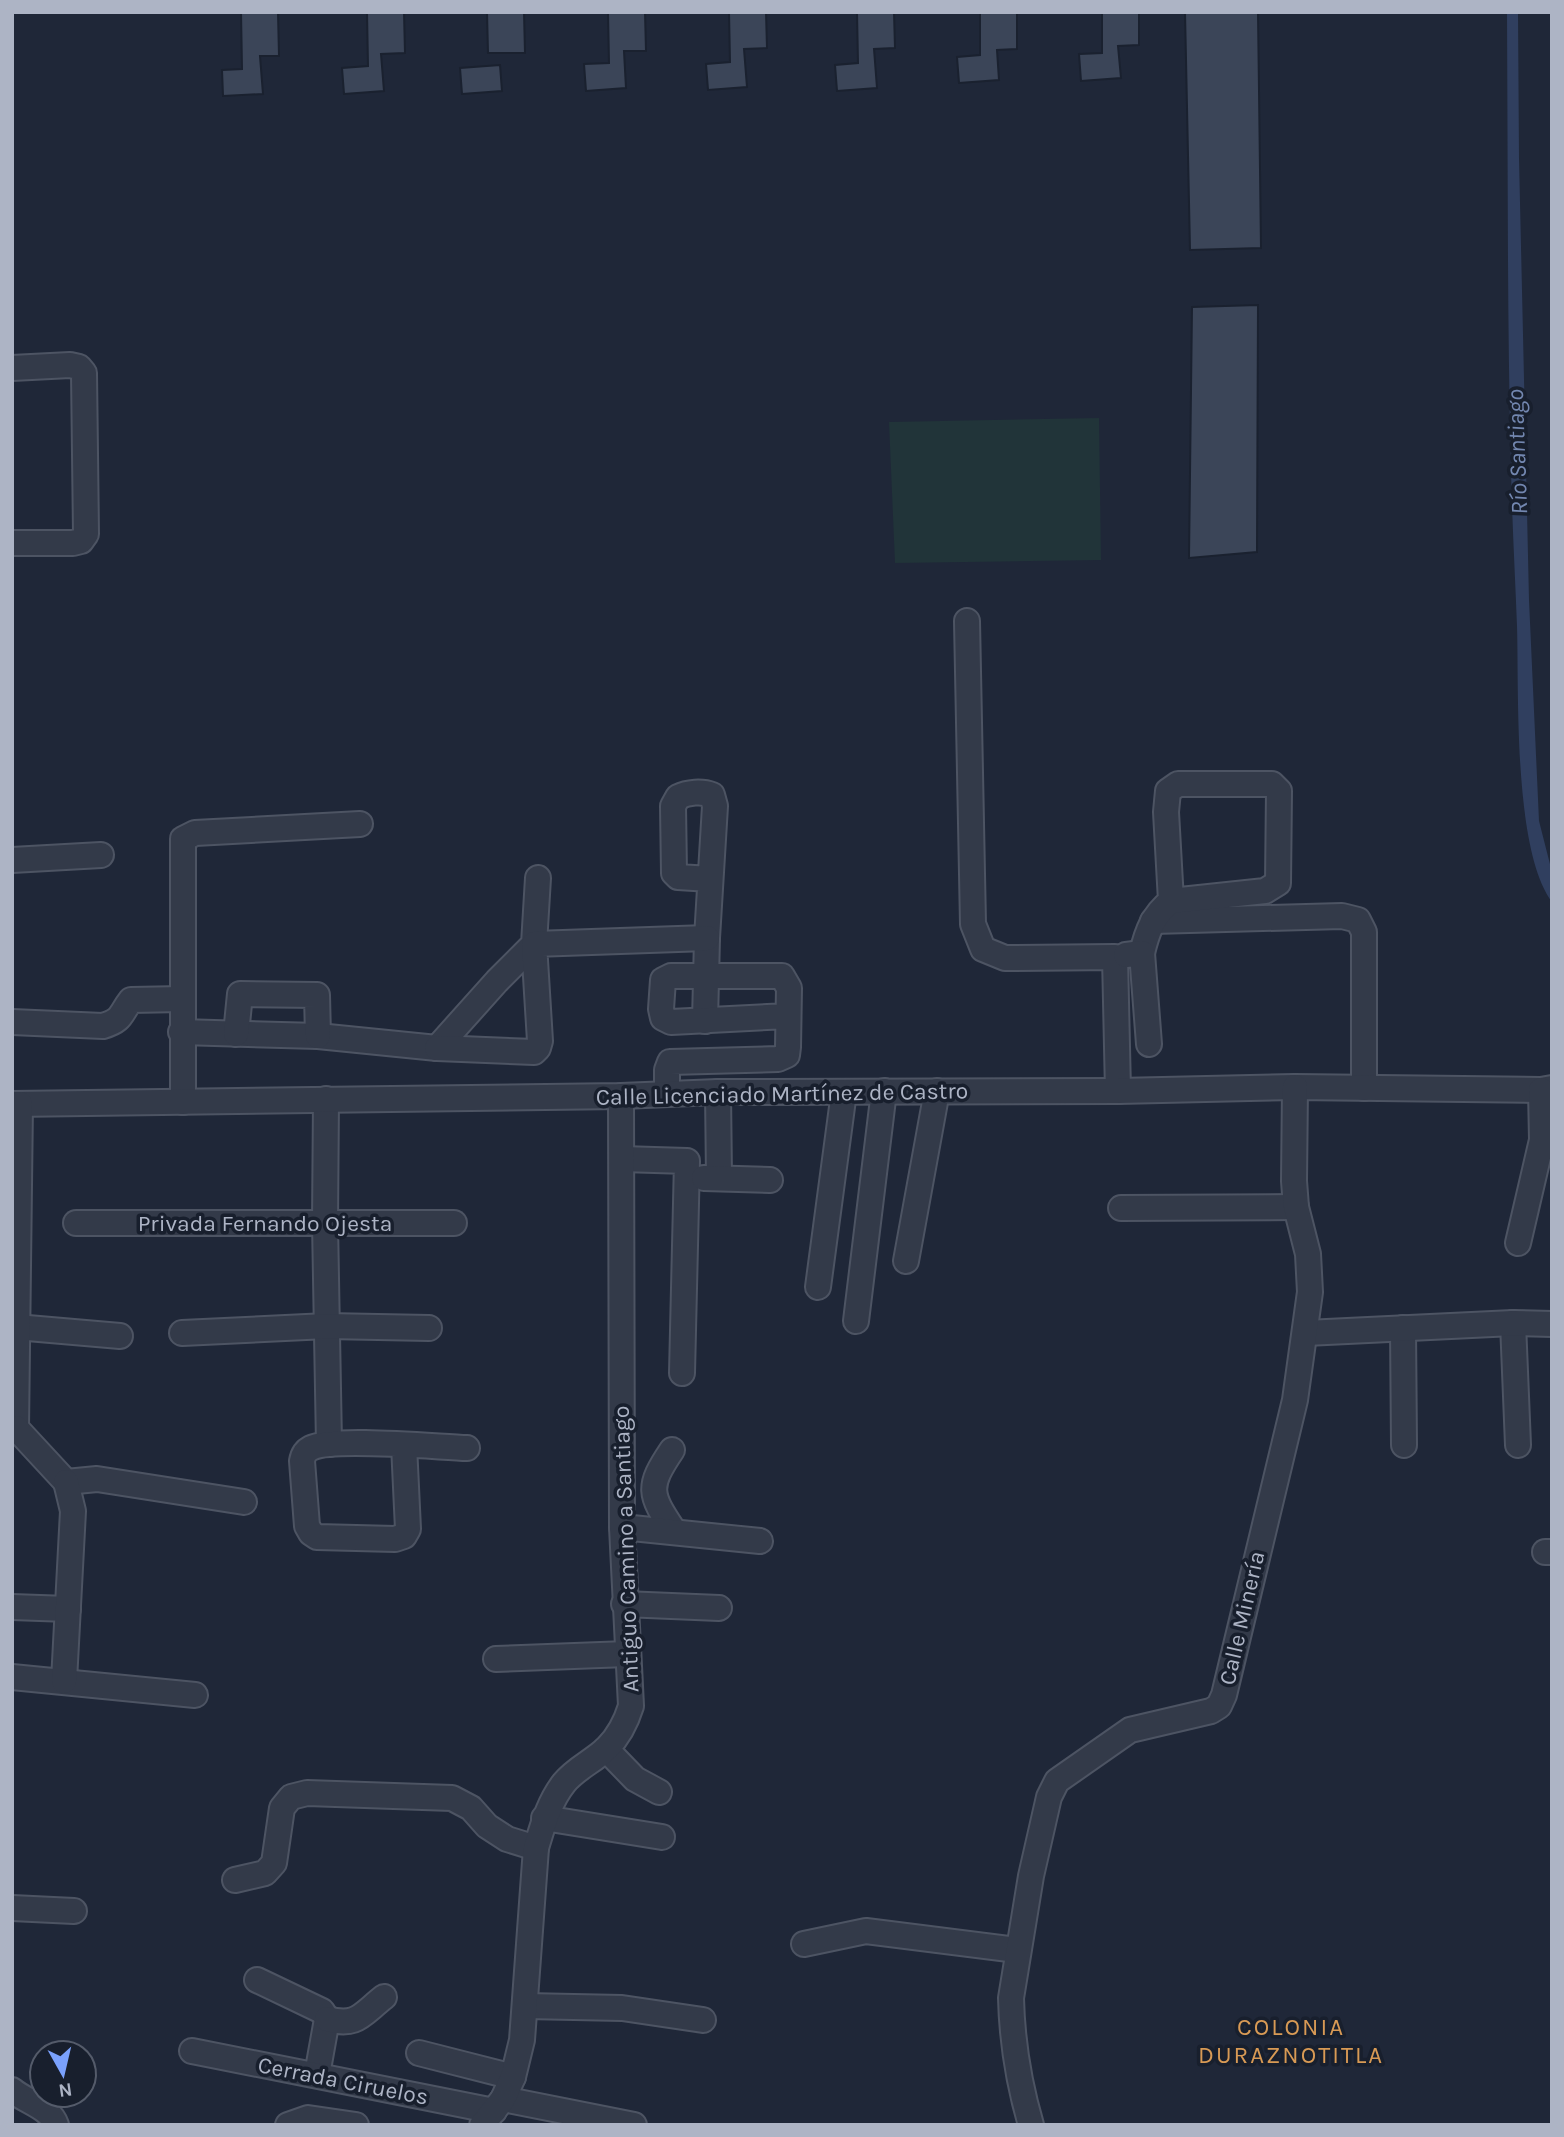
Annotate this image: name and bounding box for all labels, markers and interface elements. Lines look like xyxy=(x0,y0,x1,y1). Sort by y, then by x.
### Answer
water label: Río Santiago xyxy=(1501,389,1533,515)
street label: Calle Licenciado Martínez de Castro xyxy=(596,1077,968,1111)
street label: Privada Fernando Ojesta xyxy=(138,1210,392,1237)
street label: Antiguo Camino a Santiago xyxy=(608,1405,644,1693)
street label: Calle Minería xyxy=(1213,1548,1271,1688)
district label: COLONIA DURAZNOTITLA xyxy=(1198,2013,1384,2069)
north arrow xyxy=(28,2039,98,2109)
street label: Cerrada Ciruelos xyxy=(255,2051,431,2111)
text: N xyxy=(57,2078,74,2102)

